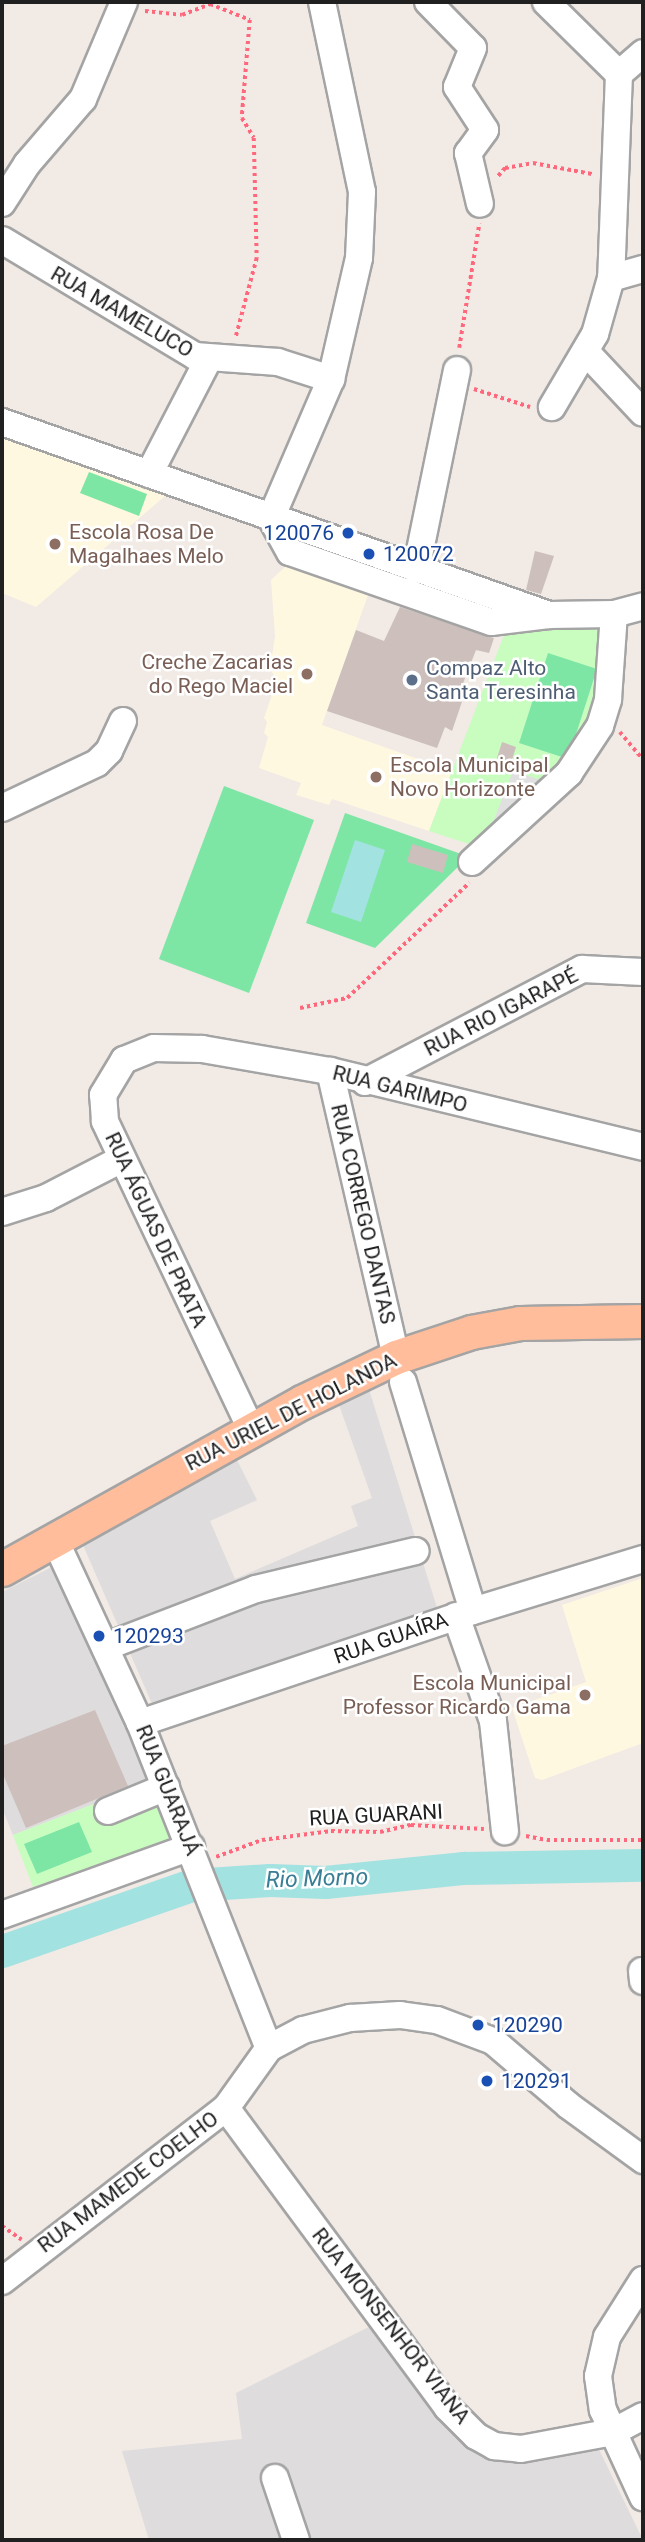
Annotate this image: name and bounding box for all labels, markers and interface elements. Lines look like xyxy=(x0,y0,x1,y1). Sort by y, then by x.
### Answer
street label: RUA MAMELUCO xyxy=(46,261,198,363)
place label: Escola Rosa De Magalhaes Melo xyxy=(69,519,224,569)
place label: 120076 xyxy=(263,520,334,546)
marker: 120076 xyxy=(340,525,356,541)
marker: Escola Rosa De Magalhaes Melo xyxy=(47,536,63,552)
place label: 120072 xyxy=(383,541,454,567)
marker: 120072 xyxy=(361,546,377,562)
place label: Creche Zacarias do Rego Maciel xyxy=(141,649,293,699)
place label: Compaz Alto Santa Teresinha xyxy=(426,655,576,705)
marker: Creche Zacarias do Rego Maciel xyxy=(299,666,315,682)
marker: Compaz Alto Santa Teresinha xyxy=(404,672,420,688)
place label: Escola Municipal Novo Horizonte xyxy=(390,752,549,802)
marker: Escola Municipal Novo Horizonte xyxy=(368,769,384,785)
street label: RUA RIO IGARAPÉ xyxy=(420,962,582,1062)
street label: RUA GARIMPO xyxy=(330,1060,470,1118)
street label: RUA CORREGO DANTAS xyxy=(325,1102,401,1326)
street label: RUA ÁGUAS DE PRATA xyxy=(100,1128,212,1332)
street label: RUA URIEL DE HOLANDA xyxy=(181,1348,401,1476)
street label: RUA GUAÍRA xyxy=(331,1607,451,1669)
place label: 120293 xyxy=(113,1623,184,1649)
marker: 120293 xyxy=(91,1628,107,1644)
place label: Escola Municipal Professor Ricardo Gama xyxy=(343,1670,571,1720)
marker: Escola Municipal Professor Ricardo Gama xyxy=(577,1687,593,1703)
street label: RUA GUARAJÁ xyxy=(130,1721,206,1859)
street label: RUA GUARANI xyxy=(308,1799,444,1831)
water label: Rio Morno xyxy=(265,1863,369,1895)
place label: 120290 xyxy=(492,2012,563,2038)
marker: 120290 xyxy=(470,2017,486,2033)
place label: 120291 xyxy=(501,2068,572,2094)
marker: 120291 xyxy=(479,2073,495,2089)
street label: RUA MAMEDE COELHO xyxy=(33,2106,223,2258)
street label: RUA MONSENHOR VIANA xyxy=(307,2223,475,2429)

